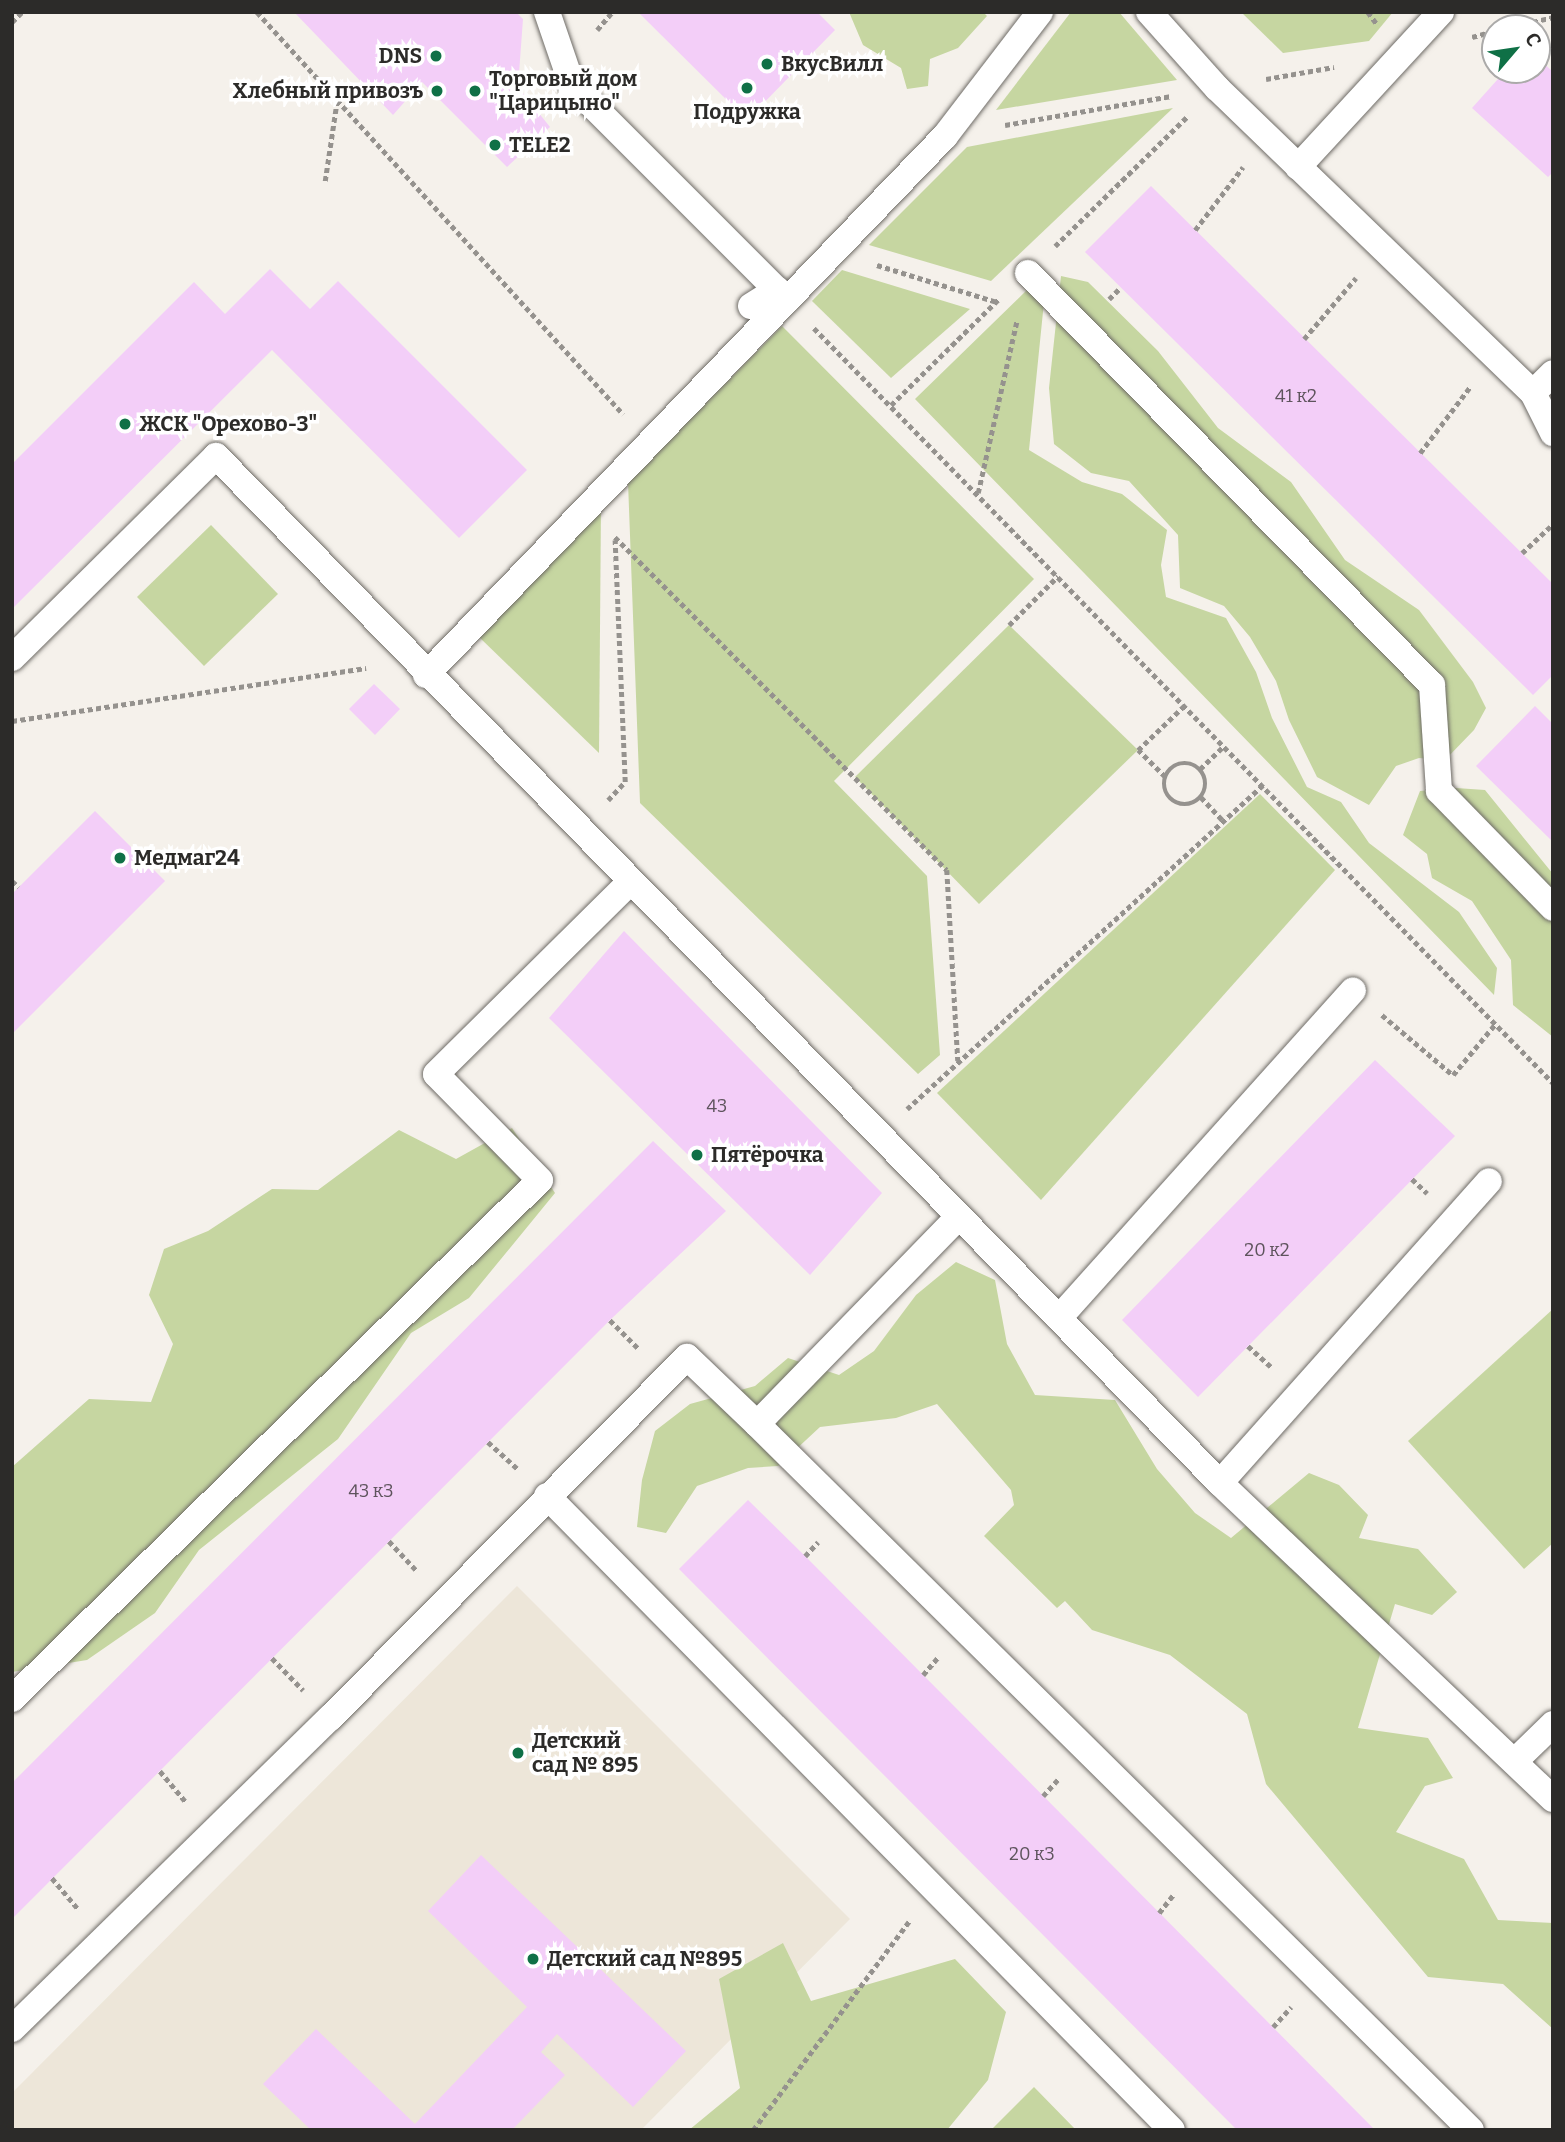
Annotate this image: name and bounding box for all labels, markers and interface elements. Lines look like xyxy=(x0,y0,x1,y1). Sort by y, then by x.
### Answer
north arrow xyxy=(1481,14,1551,84)
text: С xyxy=(1520,29,1546,50)
place label: DNS xyxy=(379,43,422,69)
marker: DNS xyxy=(428,48,444,64)
place label: ВкусВилл xyxy=(781,51,883,77)
marker: ВкусВилл xyxy=(759,56,775,72)
place label: Торговый дом "Царицыно" xyxy=(489,66,637,116)
place label: Хлебный привозъ xyxy=(233,78,423,104)
marker: Подружка xyxy=(739,80,755,96)
marker: Хлебный привозъ xyxy=(429,83,445,99)
marker: Торговый дом "Царицыно" xyxy=(467,83,483,99)
place label: Подружка xyxy=(693,99,801,125)
place label: TELE2 xyxy=(509,132,571,158)
marker: TELE2 xyxy=(487,137,503,153)
house number: 41 к2 xyxy=(1275,385,1317,407)
place label: ЖСК "Орехово-3" xyxy=(139,411,317,437)
marker: ЖСК "Орехово-3" xyxy=(117,416,133,432)
place label: Медмаг24 xyxy=(134,845,240,871)
marker: Медмаг24 xyxy=(112,850,128,866)
house number: 43 xyxy=(707,1095,727,1117)
place label: Пятёрочка xyxy=(711,1142,823,1168)
marker: Пятёрочка xyxy=(689,1147,705,1163)
house number: 20 к2 xyxy=(1244,1239,1290,1261)
house number: 43 к3 xyxy=(348,1480,394,1502)
place label: Детский сад № 895 xyxy=(532,1728,638,1778)
marker: Детский сад № 895 xyxy=(510,1745,526,1761)
house number: 20 к3 xyxy=(1009,1843,1055,1865)
place label: Детский сад №895 xyxy=(547,1946,742,1972)
marker: Детский сад №895 xyxy=(525,1951,541,1967)

